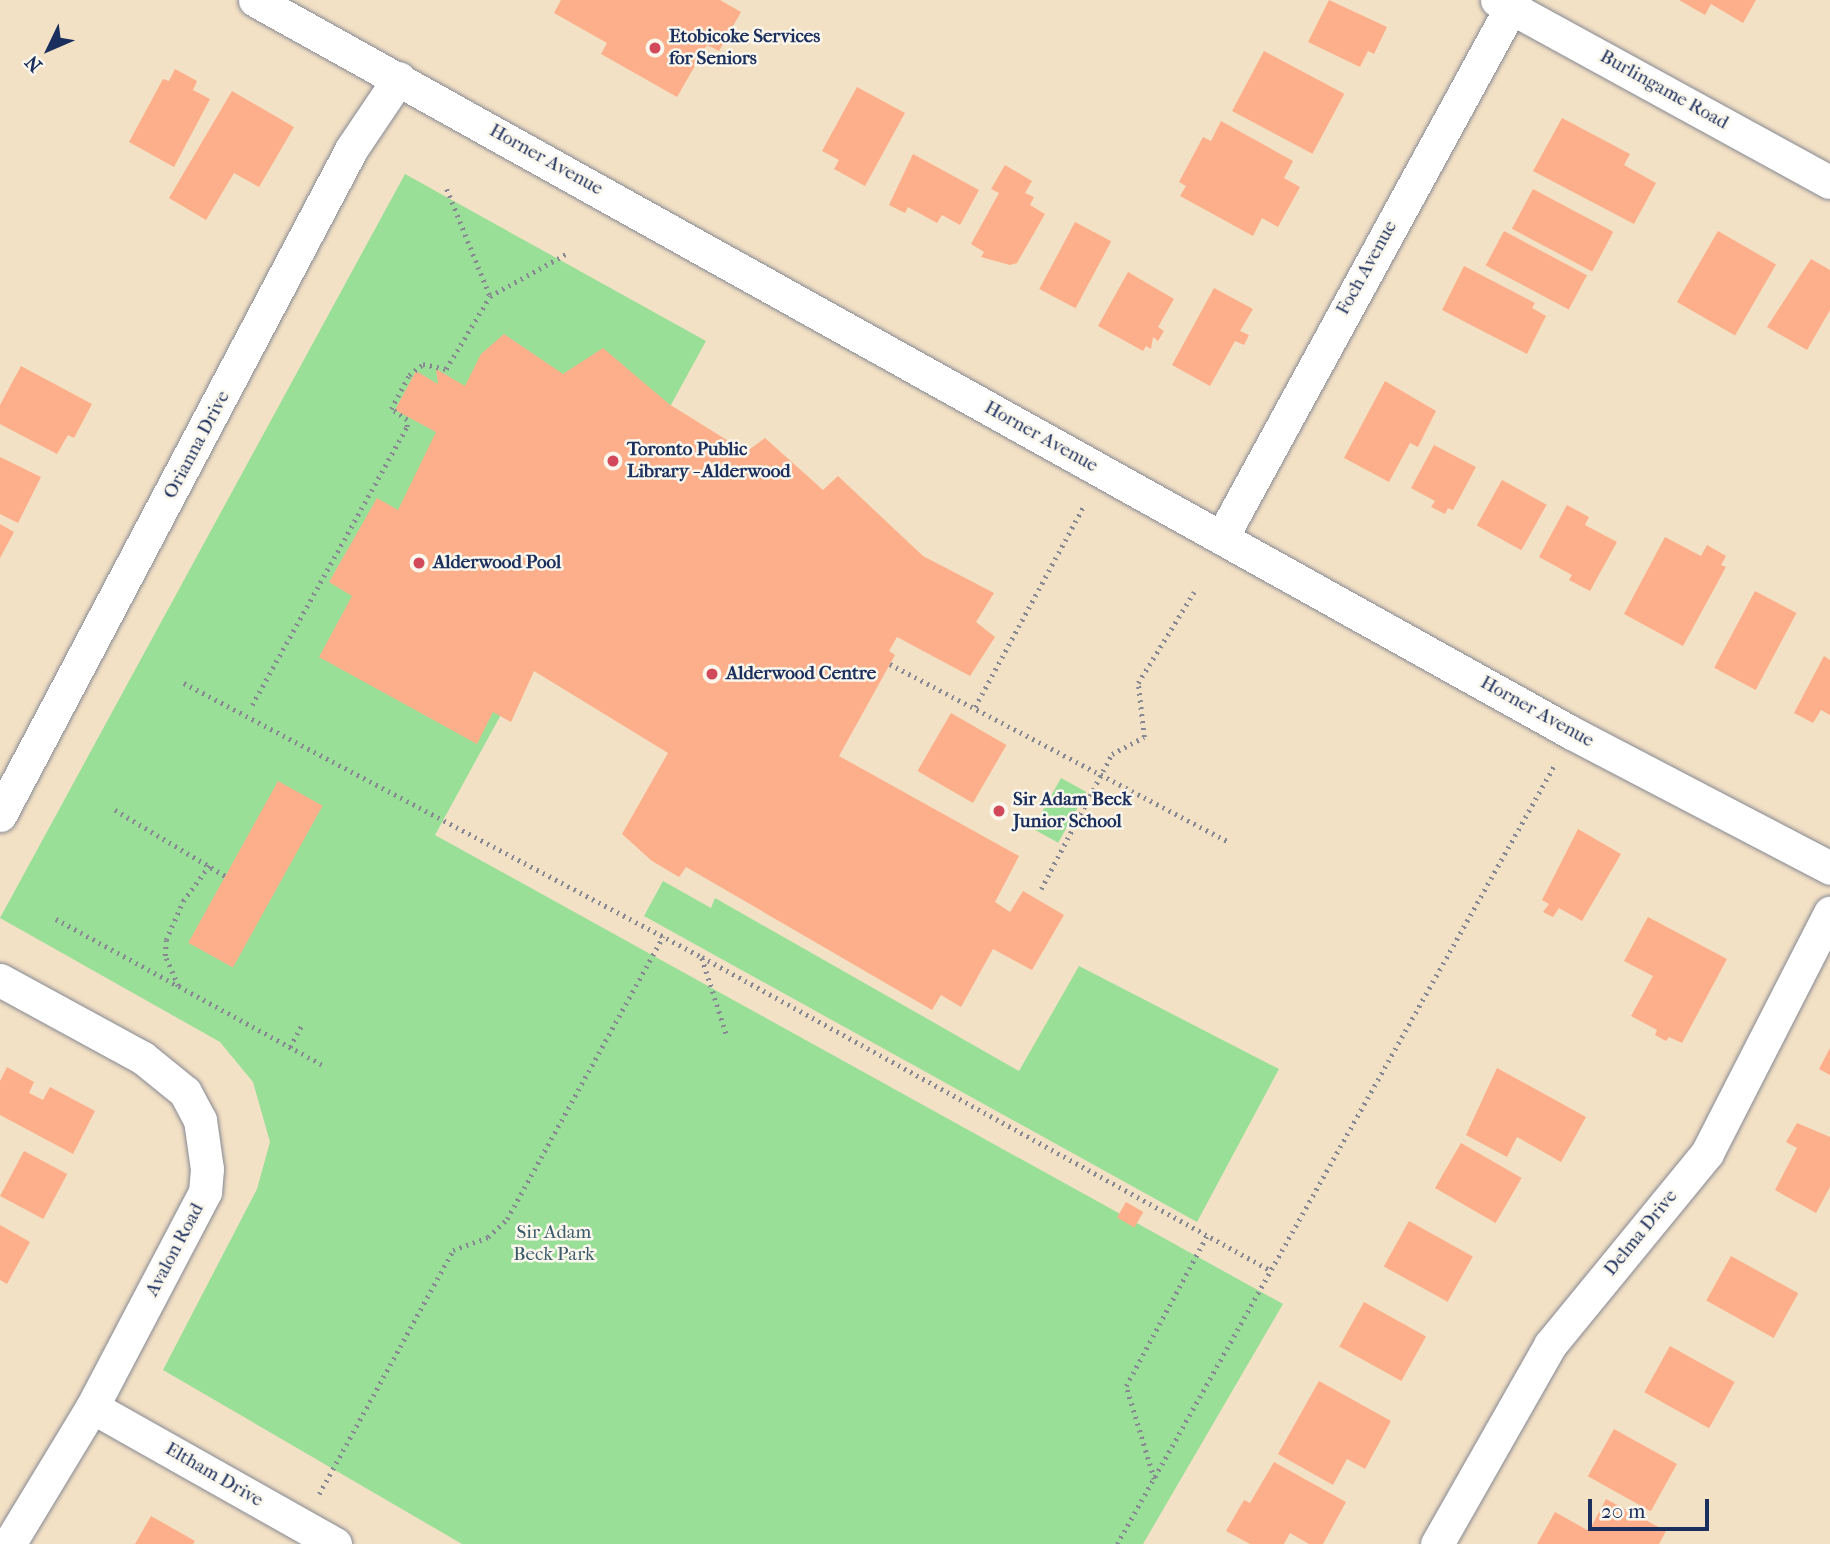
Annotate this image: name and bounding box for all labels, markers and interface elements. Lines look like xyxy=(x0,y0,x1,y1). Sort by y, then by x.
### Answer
north arrow xyxy=(14,14,84,84)
place label: Etobicoke Services for Seniors xyxy=(669,26,820,70)
marker: Etobicoke Services for Seniors xyxy=(647,40,663,56)
street label: Burlingame Road xyxy=(1596,45,1732,135)
text: N xyxy=(21,51,47,76)
street label: Horner Avenue xyxy=(485,119,607,201)
street label: Foch Avenue xyxy=(1332,217,1402,319)
street label: Orianna Drive xyxy=(159,387,235,503)
street label: Horner Avenue xyxy=(980,396,1102,478)
place label: Toronto Public Library - Alderwood xyxy=(627,439,791,483)
marker: Toronto Public Library - Alderwood xyxy=(605,453,621,469)
place label: Alderwood Pool xyxy=(433,552,561,574)
marker: Alderwood Pool xyxy=(411,555,427,571)
place label: Alderwood Centre xyxy=(726,663,876,685)
marker: Alderwood Centre xyxy=(704,666,720,682)
street label: Horner Avenue xyxy=(1476,671,1598,753)
place label: Sir Adam Beck Junior School xyxy=(1013,789,1132,833)
marker: Sir Adam Beck Junior School xyxy=(991,803,1007,819)
street label: Delma Drive xyxy=(1599,1185,1683,1281)
street label: Avalon Road xyxy=(141,1200,209,1300)
park label: Sir Adam Beck Park xyxy=(513,1222,595,1266)
street label: Eltham Drive xyxy=(161,1438,267,1512)
scale bar xyxy=(1592,1484,1713,1528)
text: 20 m xyxy=(1601,1499,1645,1523)

